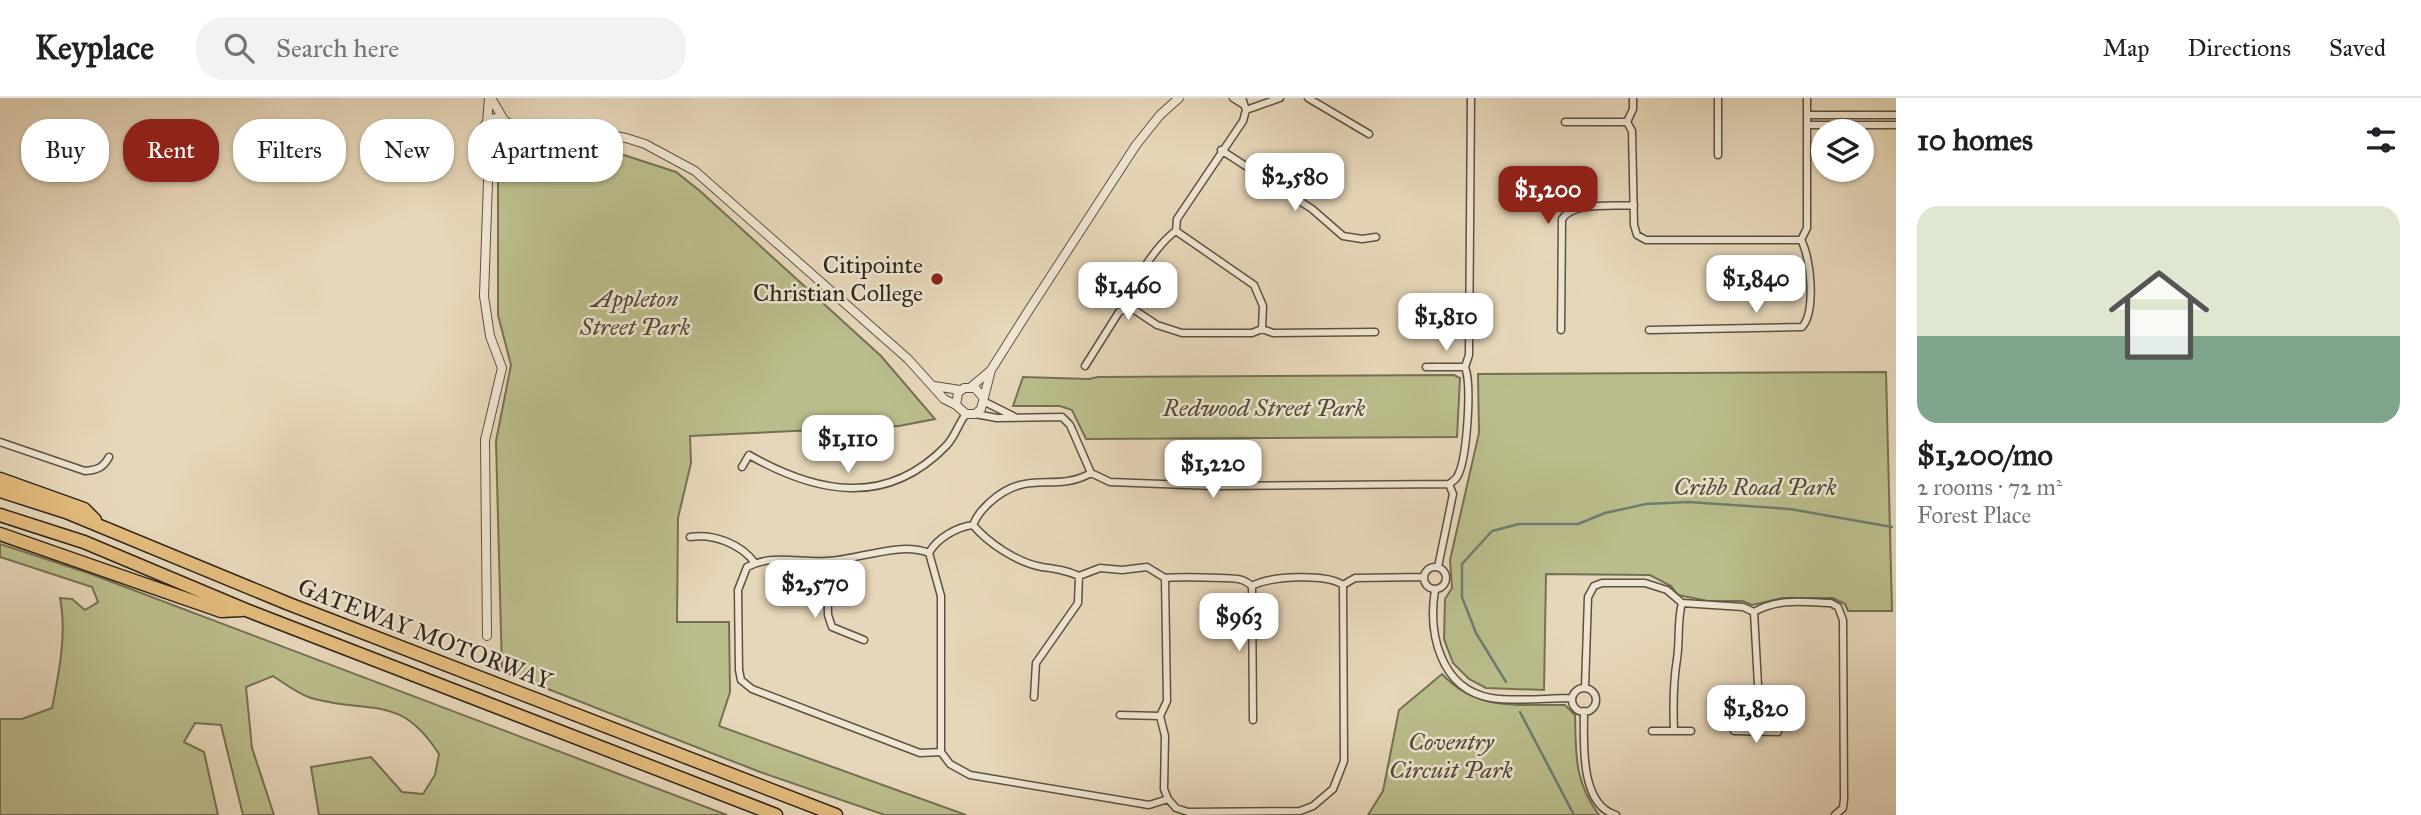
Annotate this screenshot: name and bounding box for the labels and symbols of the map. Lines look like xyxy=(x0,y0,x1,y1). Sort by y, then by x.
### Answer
pin: $2,580 xyxy=(1238,153,1352,213)
pin: $1,200 xyxy=(1491,166,1605,226)
place label: Citipointe Christian College xyxy=(753,250,923,308)
pin: $1,840 xyxy=(1699,256,1813,315)
pin: $1,460 xyxy=(1071,262,1185,322)
marker: Citipointe Christian College xyxy=(929,271,945,287)
park label: Appleton Street Park xyxy=(579,284,691,342)
pin: $1,810 xyxy=(1389,294,1503,353)
park label: Redwood Street Park xyxy=(1162,393,1366,423)
pin: $1,110 xyxy=(791,416,905,475)
pin: $1,220 xyxy=(1156,440,1270,500)
park label: Cribb Road Park xyxy=(1673,472,1837,502)
pin: $2,570 xyxy=(758,560,872,620)
street label: GATEWAY MOTORWAY xyxy=(294,572,557,697)
pin: $963 xyxy=(1198,594,1280,653)
pin: $1,820 xyxy=(1699,686,1813,745)
park label: Coventry Circuit Park xyxy=(1389,727,1513,785)

